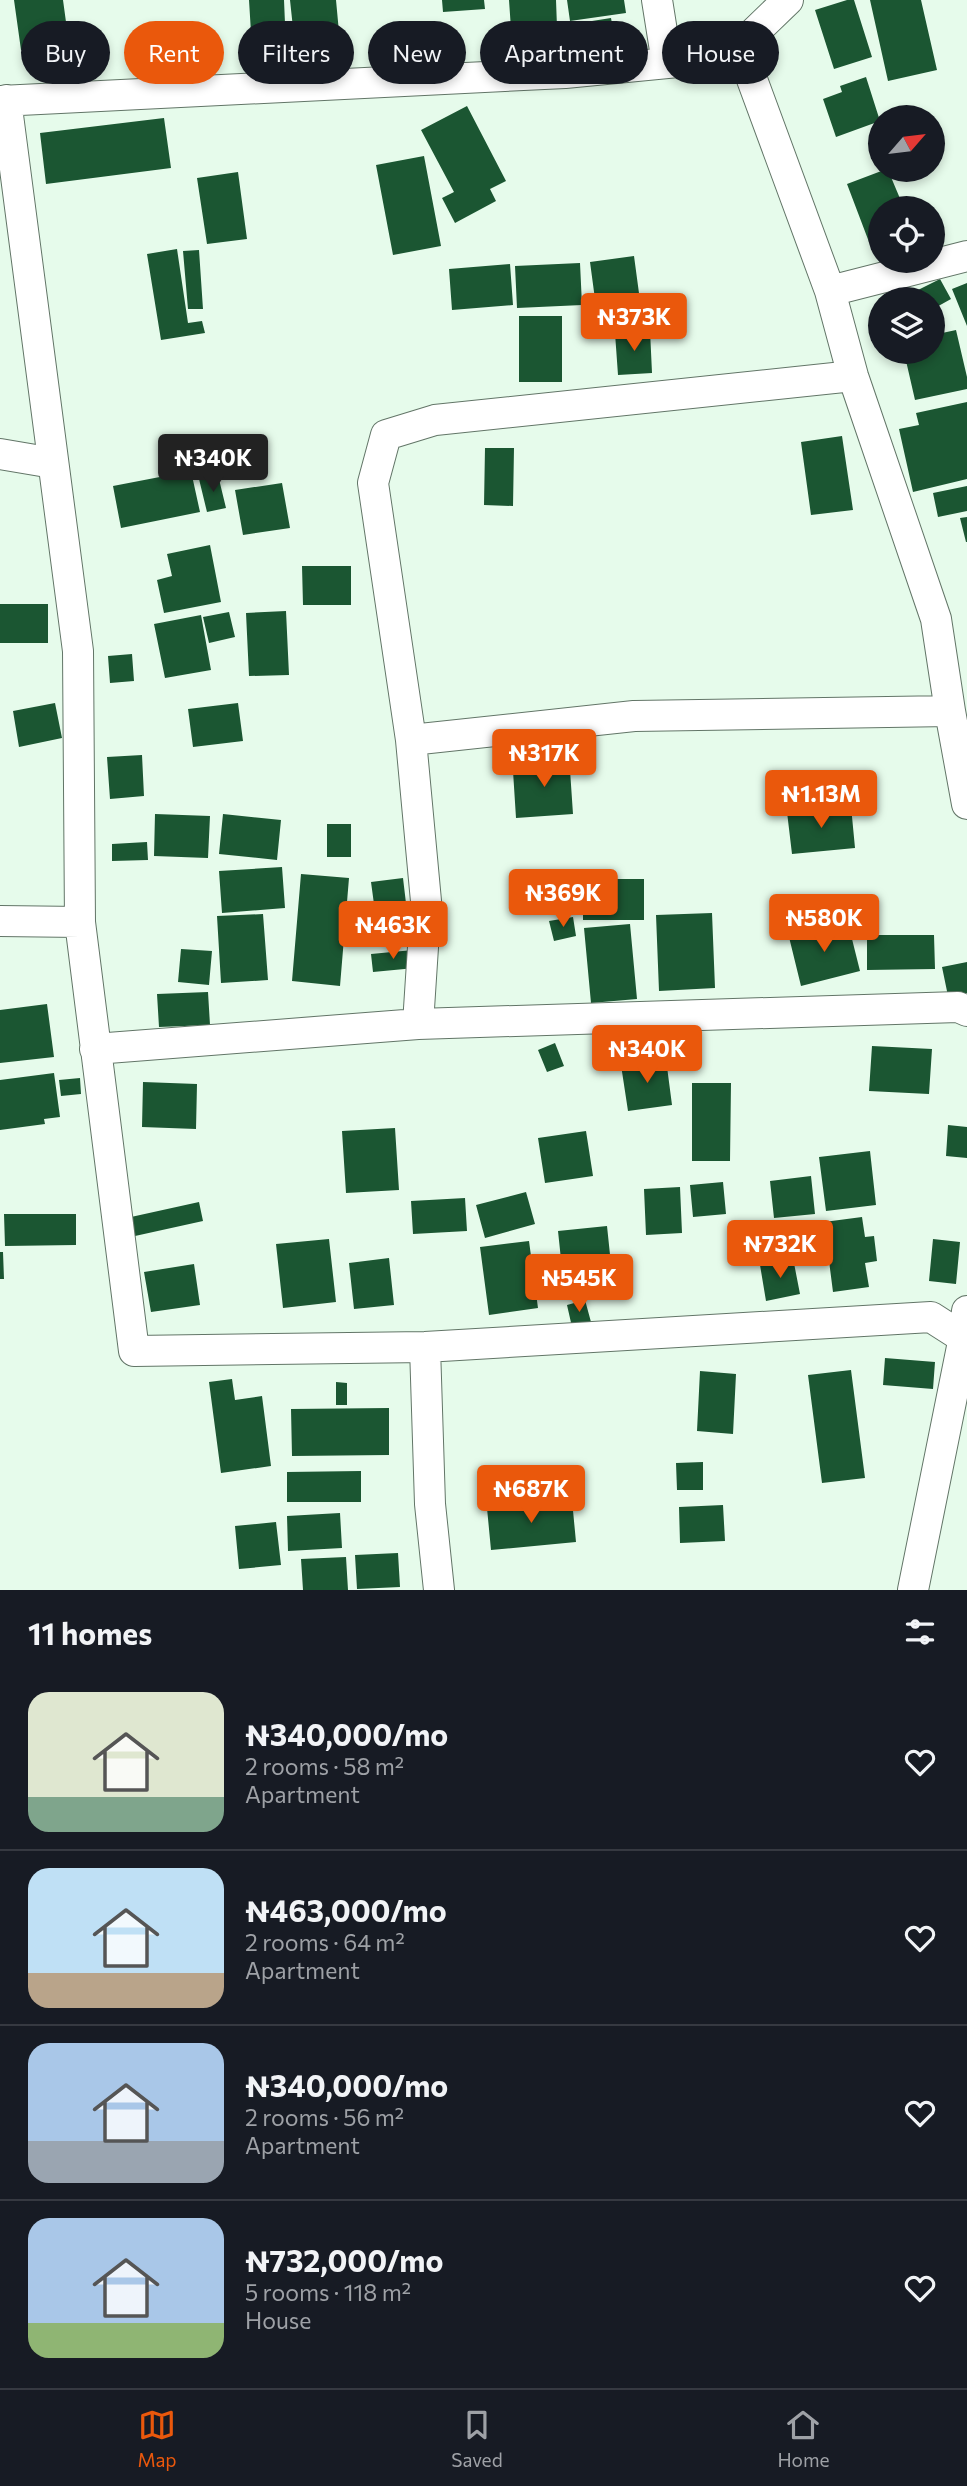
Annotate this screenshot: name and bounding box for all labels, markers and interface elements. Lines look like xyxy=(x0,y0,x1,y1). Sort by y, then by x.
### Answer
chip: Buy xyxy=(21,21,110,84)
chip: Rent xyxy=(124,21,224,84)
chip: Filters xyxy=(238,21,354,84)
chip: New xyxy=(368,21,466,84)
chip: Apartment xyxy=(480,21,648,84)
chip: House xyxy=(662,21,779,84)
north arrow xyxy=(868,105,945,182)
map controls xyxy=(868,105,945,364)
button: locate xyxy=(868,196,945,273)
button: layers xyxy=(868,287,945,364)
pin: ₦373K xyxy=(585,294,683,353)
text: ₦373K xyxy=(597,302,671,330)
pin: ₦340K xyxy=(164,434,262,494)
text: ₦340K xyxy=(174,443,252,471)
pin: ₦317K xyxy=(495,730,593,789)
text: ₦317K xyxy=(508,738,580,766)
pin: ₦1.13M xyxy=(764,770,878,830)
text: ₦1.13M xyxy=(781,779,861,807)
pin: ₦369K xyxy=(514,870,612,929)
text: ₦369K xyxy=(525,878,601,906)
pin: ₦580K xyxy=(775,894,873,954)
pin: ₦463K xyxy=(344,902,442,961)
text: ₦580K xyxy=(785,903,863,931)
text: ₦463K xyxy=(355,910,431,938)
pin: ₦340K xyxy=(598,1026,696,1085)
text: ₦340K xyxy=(608,1034,686,1062)
pin: ₦732K xyxy=(731,1220,829,1280)
text: ₦732K xyxy=(743,1229,817,1257)
pin: ₦545K xyxy=(530,1254,628,1314)
text: ₦545K xyxy=(541,1263,617,1291)
pin: ₦687K xyxy=(482,1466,580,1525)
text: ₦687K xyxy=(493,1474,569,1502)
icon: filters xyxy=(901,1613,939,1651)
text: 11 homes xyxy=(28,1614,152,1651)
text: ₦340,000/mo xyxy=(245,1715,448,1752)
icon: home xyxy=(84,1720,168,1804)
icon: heart xyxy=(901,1743,939,1781)
text: 2 rooms · 58 m² xyxy=(245,1752,404,1780)
text: Apartment xyxy=(245,1780,360,1808)
text: ₦463,000/mo xyxy=(245,1891,447,1928)
icon: home xyxy=(84,1896,168,1980)
icon: heart xyxy=(901,1919,939,1957)
text: 2 rooms · 64 m² xyxy=(245,1928,405,1956)
text: Apartment xyxy=(245,1956,360,1984)
text: ₦340,000/mo xyxy=(245,2066,448,2103)
icon: home xyxy=(84,2071,168,2155)
icon: heart xyxy=(901,2094,939,2132)
text: 2 rooms · 56 m² xyxy=(245,2103,404,2131)
text: Apartment xyxy=(245,2131,360,2159)
text: ₦732,000/mo xyxy=(245,2241,443,2278)
icon: home xyxy=(84,2246,168,2330)
icon: heart xyxy=(901,2269,939,2307)
text: 5 rooms · 118 m² xyxy=(245,2278,411,2306)
text: House xyxy=(245,2306,311,2334)
tab: Map xyxy=(137,2406,177,2471)
tab: Saved xyxy=(451,2406,503,2471)
tab: Home xyxy=(777,2406,830,2471)

